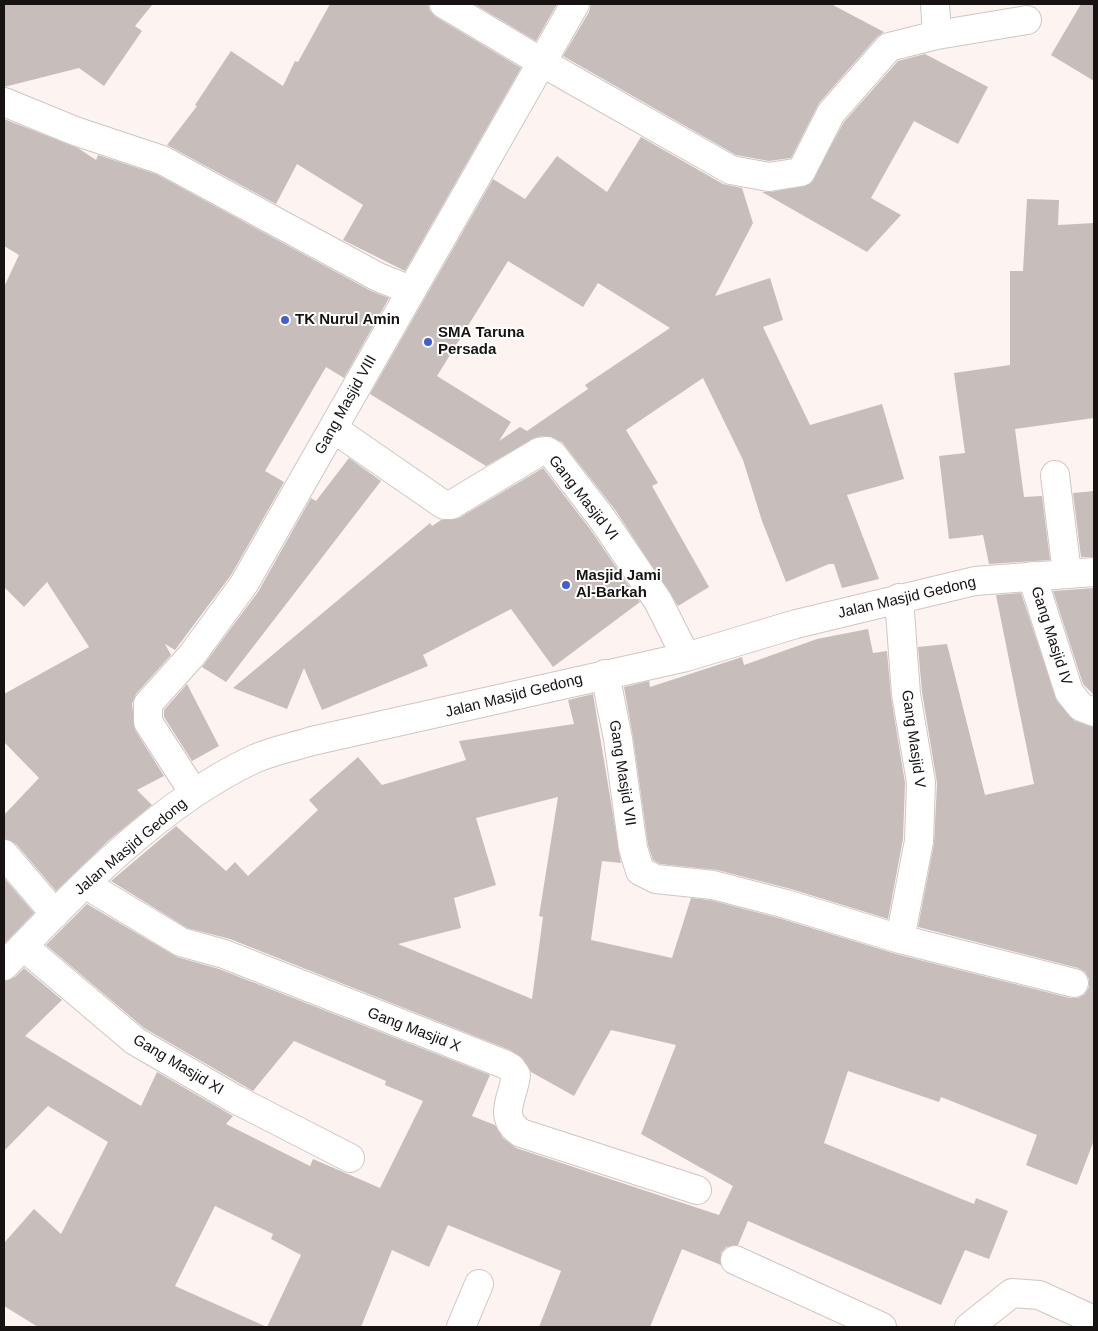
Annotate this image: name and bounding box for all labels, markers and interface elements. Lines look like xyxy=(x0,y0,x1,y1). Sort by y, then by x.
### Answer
place label: TK Nurul Amin xyxy=(295,311,400,329)
marker: TK Nurul Amin xyxy=(279,314,291,326)
place label: SMA Taruna Persada xyxy=(438,324,524,359)
marker: SMA Taruna Persada xyxy=(422,336,434,348)
street label: Gang Masjid VIII xyxy=(311,352,381,458)
street label: Gang Masjid VI xyxy=(544,452,622,544)
place label: Masjid Jami Al-Barkah xyxy=(576,567,661,602)
street label: Jalan Masjid Gedong xyxy=(836,573,978,623)
marker: Masjid Jami Al-Barkah xyxy=(560,579,572,591)
street label: Gang Masjid IV xyxy=(1027,584,1075,688)
street label: Jalan Masjid Gedong xyxy=(443,670,585,722)
street label: Gang Masjid V xyxy=(897,689,929,789)
street label: Gang Masjid VII xyxy=(605,719,639,827)
street label: Jalan Masjid Gedong xyxy=(71,795,191,899)
street label: Gang Masjid X xyxy=(365,1004,463,1056)
street label: Gang Masjid XI xyxy=(129,1031,227,1099)

